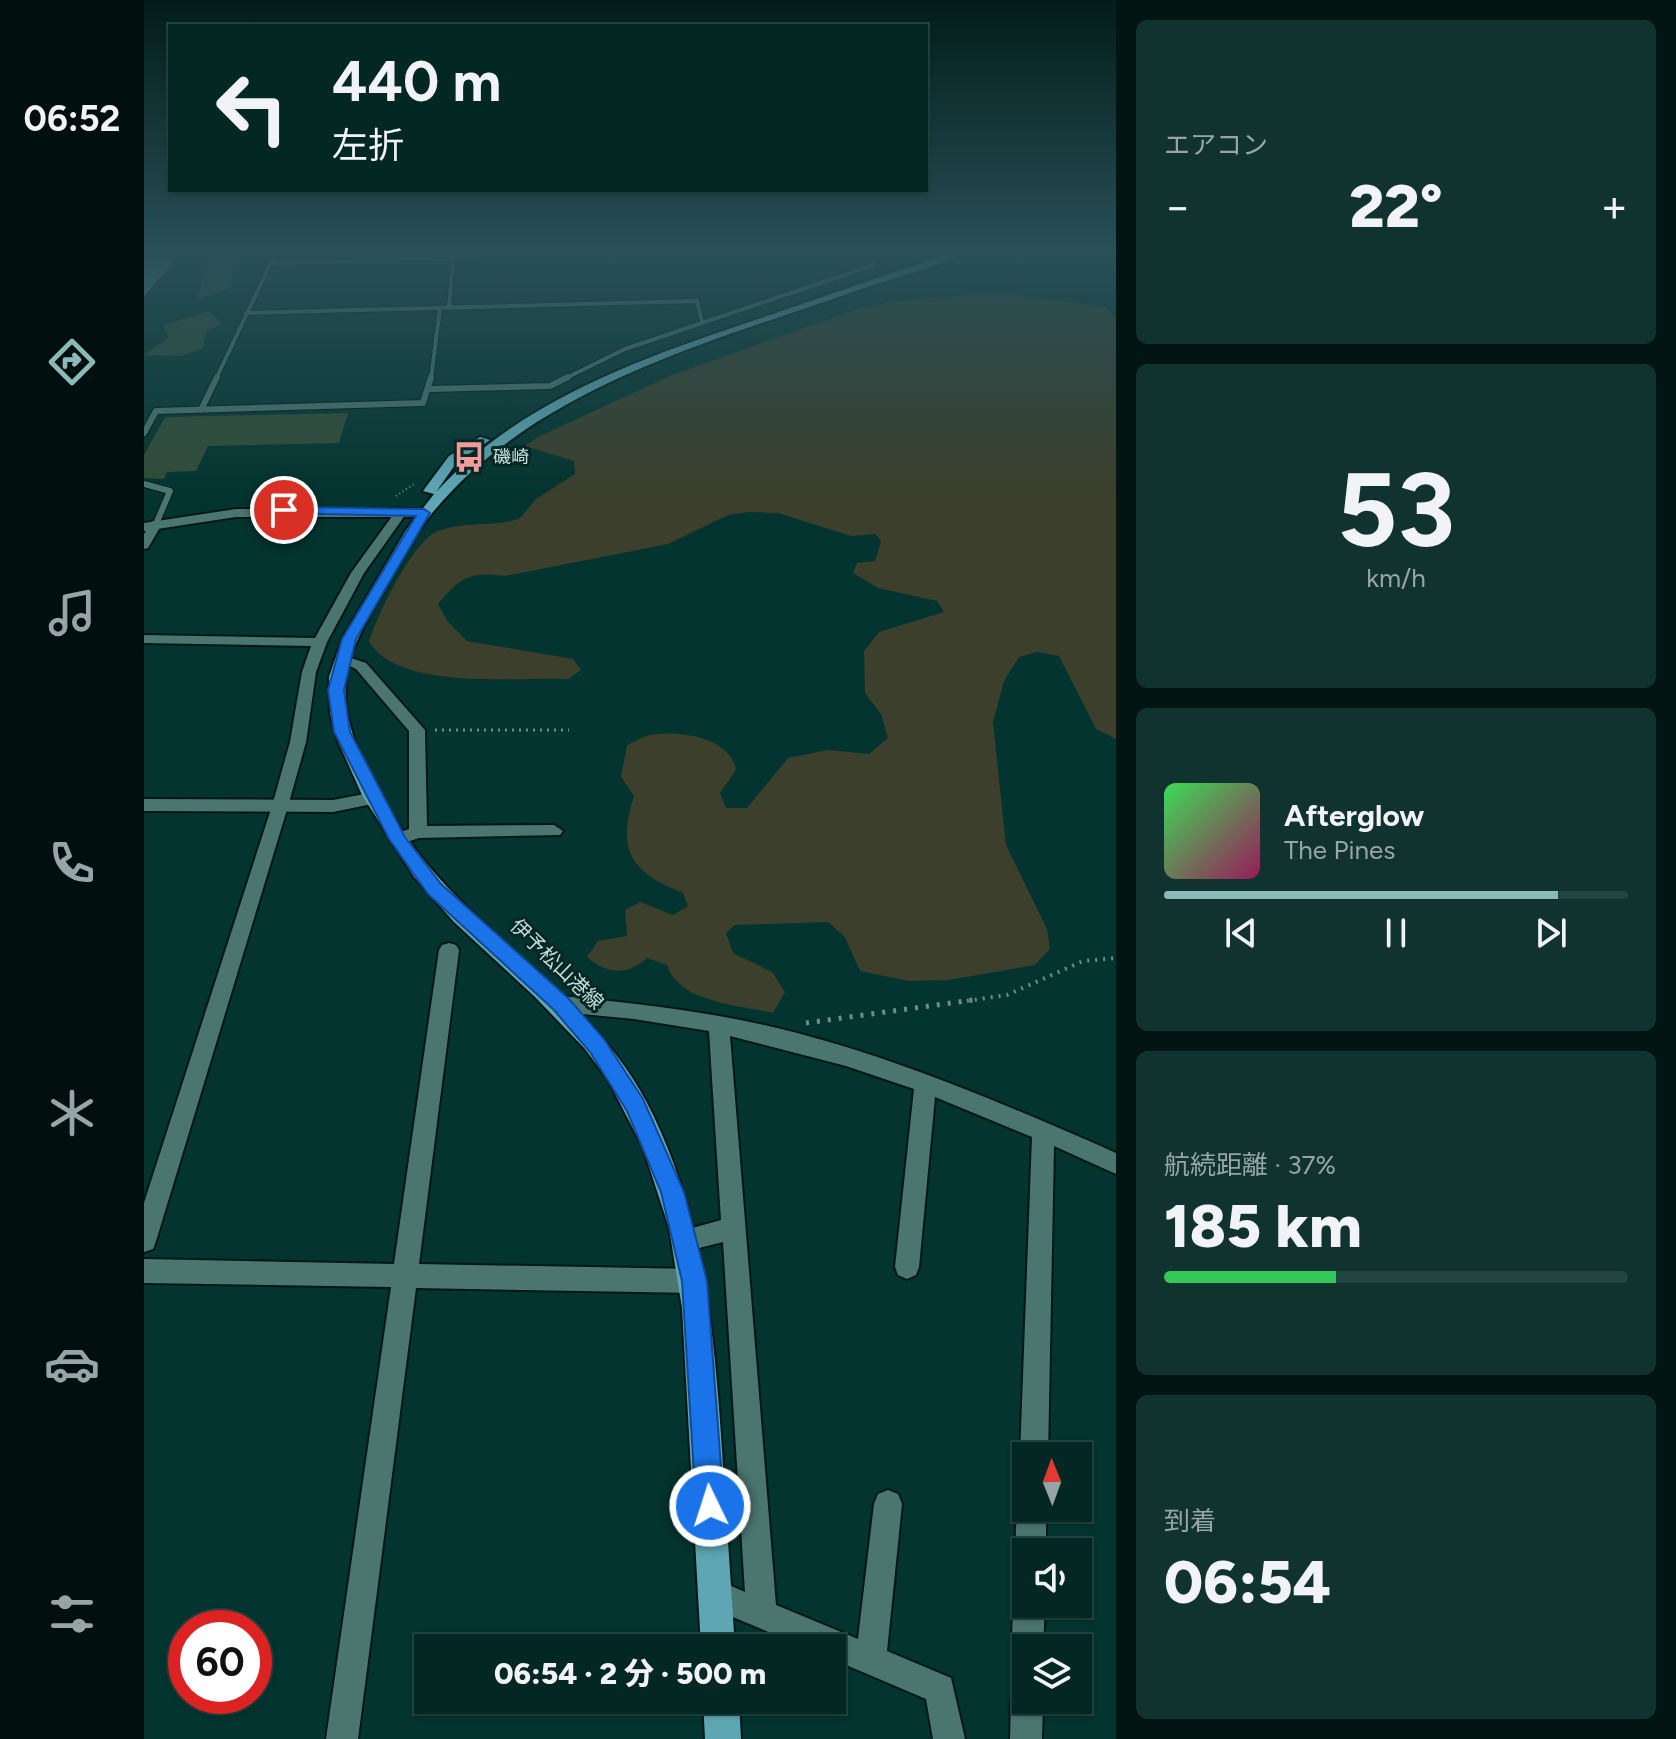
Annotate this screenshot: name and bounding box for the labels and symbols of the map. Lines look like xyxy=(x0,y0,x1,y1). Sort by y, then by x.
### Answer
bus stop icon: 磯崎 xyxy=(452,440,486,474)
place label: 磯崎 xyxy=(493,446,529,468)
pin xyxy=(250,476,318,544)
street label: 伊予松山港線 xyxy=(506,914,608,1014)
north arrow xyxy=(1012,1442,1092,1522)
position arrow xyxy=(668,1464,752,1548)
speed limit sign: 60 xyxy=(168,1610,272,1714)

